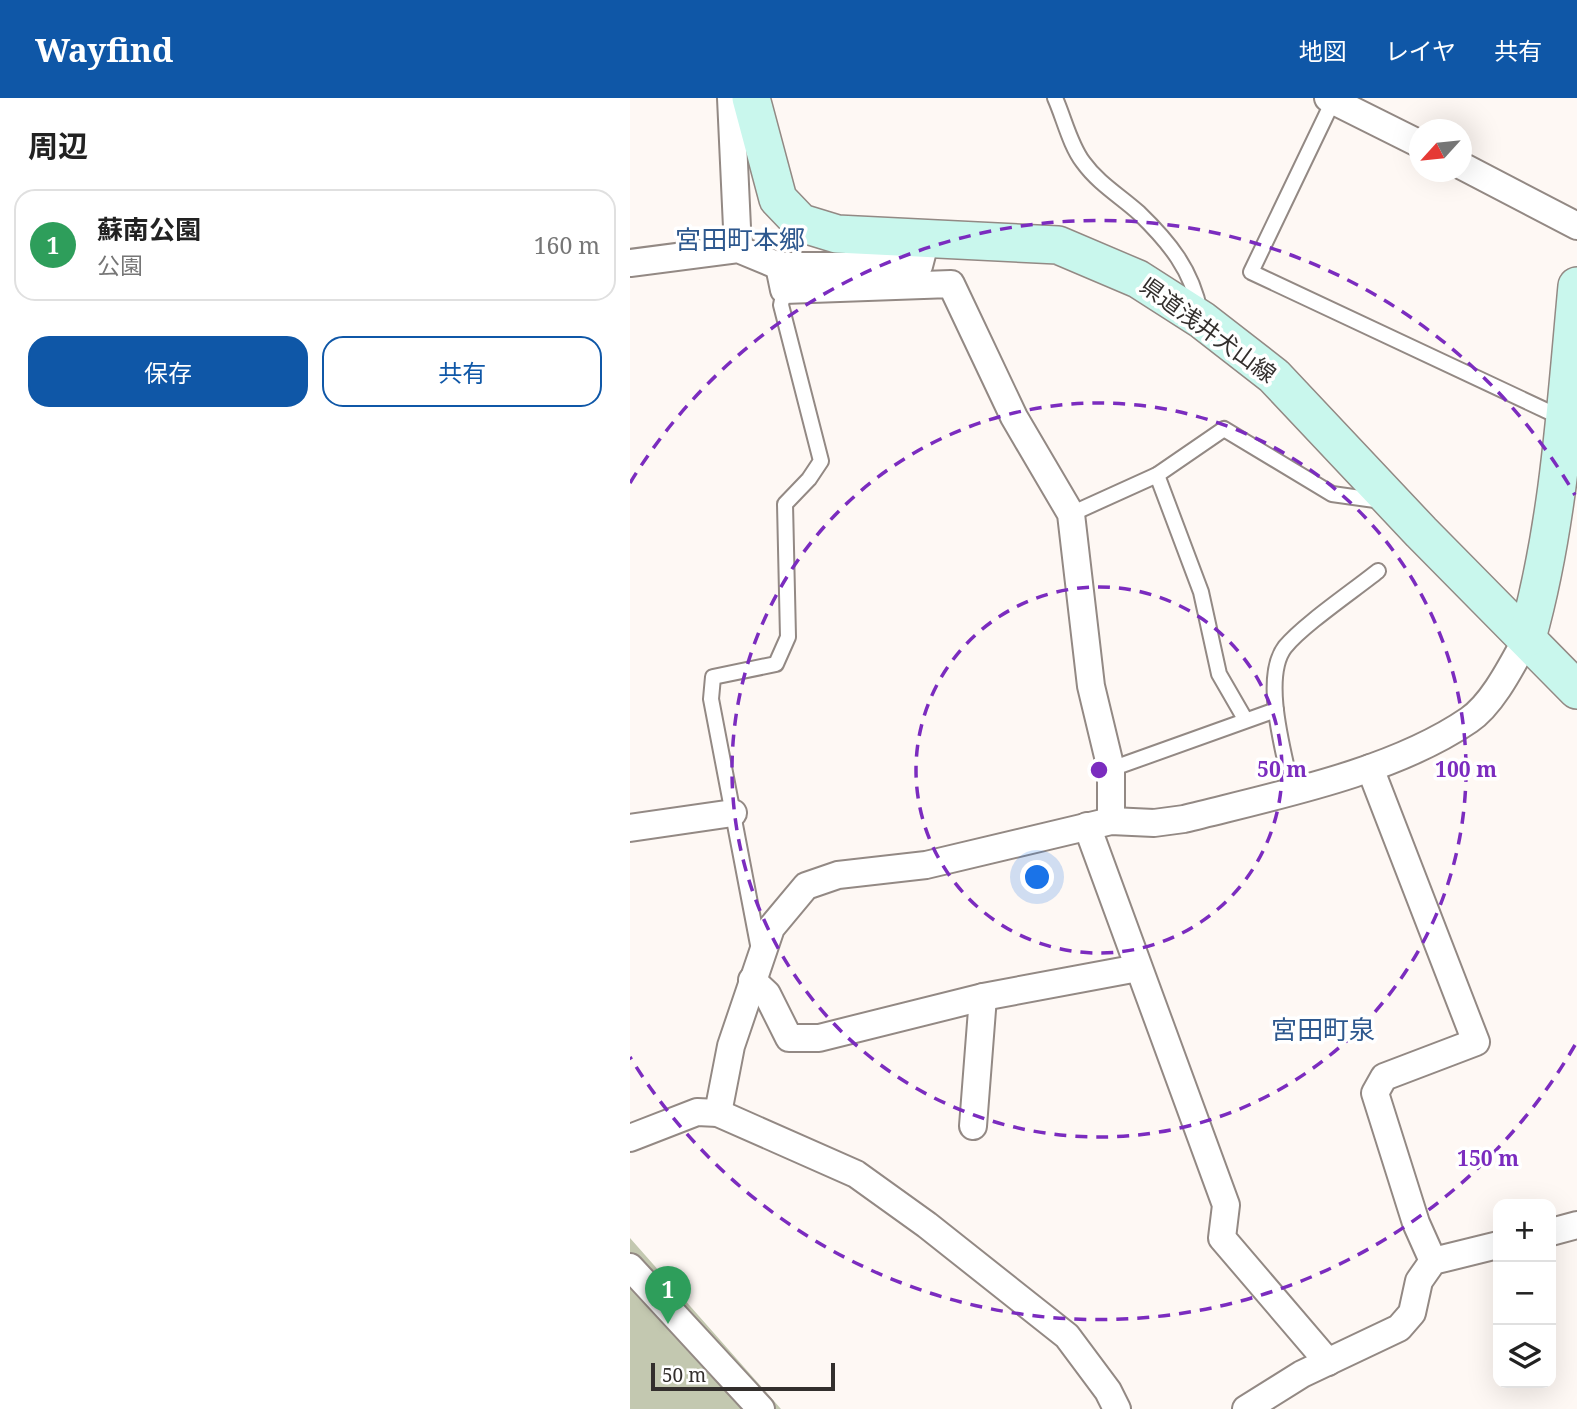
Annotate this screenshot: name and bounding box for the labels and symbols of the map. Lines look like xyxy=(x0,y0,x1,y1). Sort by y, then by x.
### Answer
north arrow xyxy=(1409,119,1472,182)
district label: 宮田町本郷 xyxy=(675,221,805,257)
street label: 県道浅井犬山線 xyxy=(1134,269,1283,389)
text: 50 m xyxy=(1257,755,1307,783)
text: 100 m xyxy=(1435,755,1497,783)
centre of rings xyxy=(1087,758,1111,782)
your location xyxy=(1020,860,1054,894)
district label: 宮田町泉 xyxy=(1271,1011,1375,1047)
text: 150 m xyxy=(1457,1144,1519,1172)
pin: 1 xyxy=(645,1266,691,1324)
scale bar xyxy=(651,1360,835,1392)

